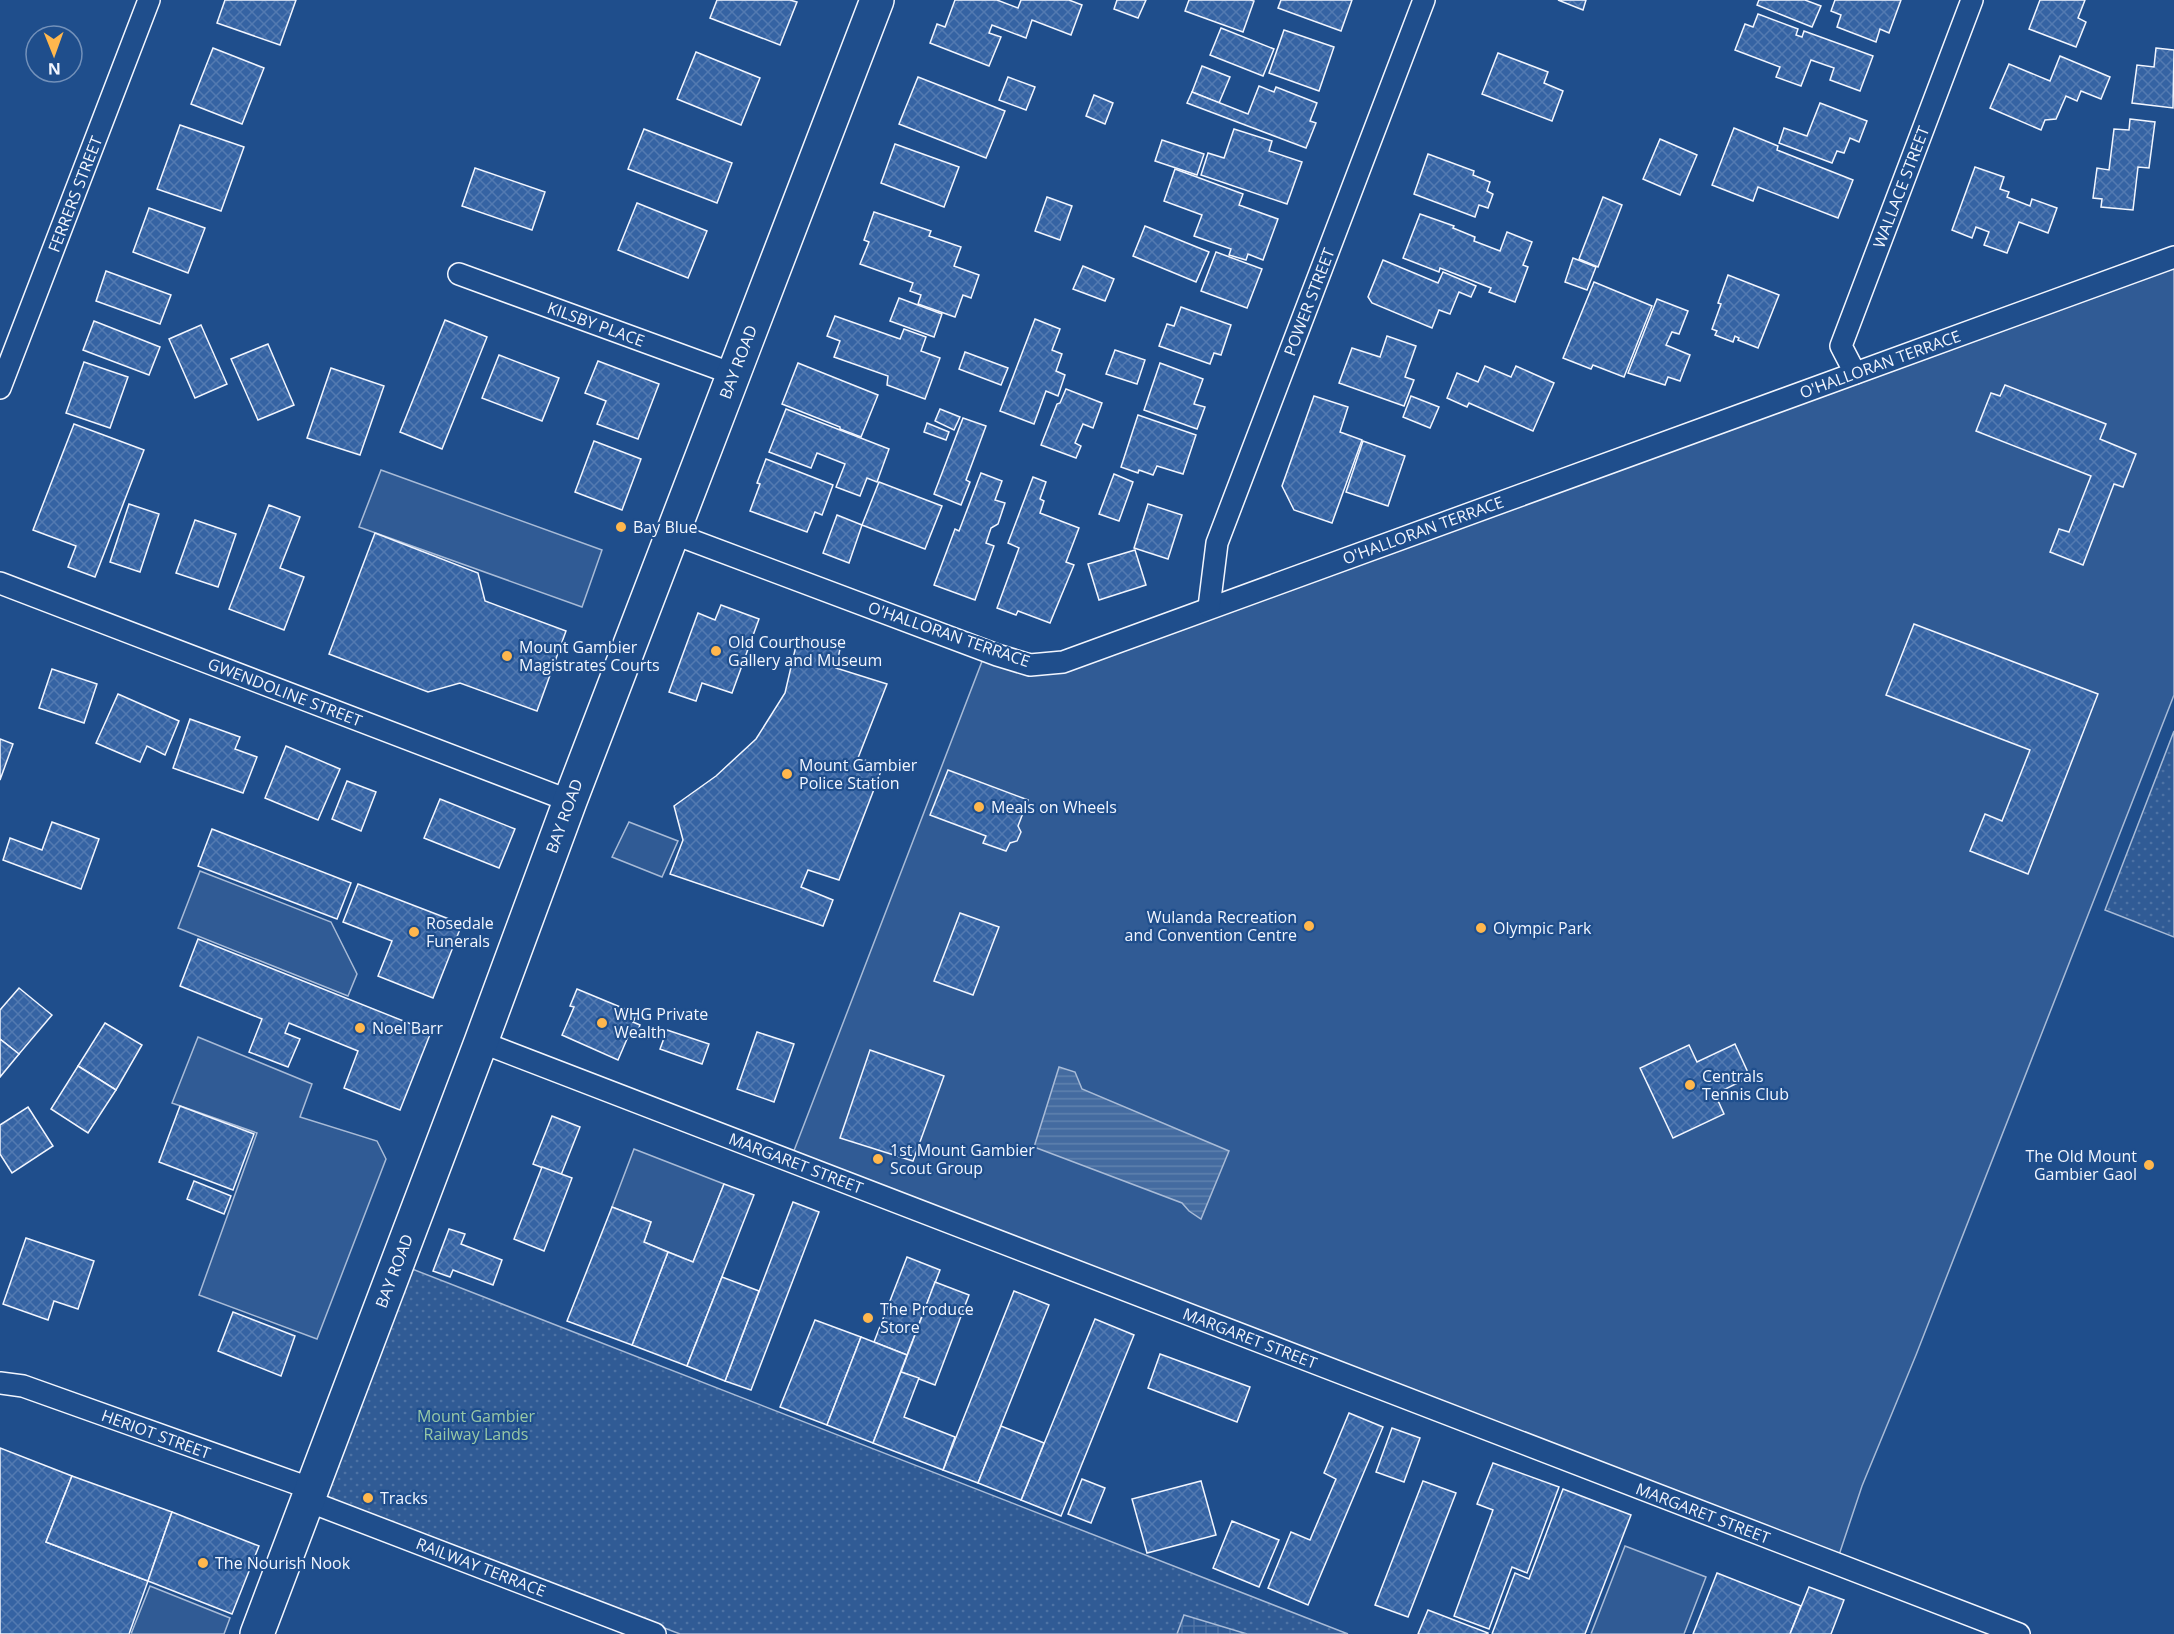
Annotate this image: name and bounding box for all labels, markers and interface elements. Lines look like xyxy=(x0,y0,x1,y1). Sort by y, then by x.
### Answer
north arrow xyxy=(24,24,84,84)
text: N xyxy=(48,58,61,80)
street label: WALLACE STREET xyxy=(1868,123,1934,251)
street label: FERRERS STREET xyxy=(43,133,107,255)
street label: POWER STREET xyxy=(1278,245,1340,359)
street label: KILSBY PLACE xyxy=(544,296,648,352)
street label: BAY ROAD xyxy=(714,322,762,402)
street label: O'HALLORAN TERRACE xyxy=(1796,325,1964,403)
street label: O'HALLORAN TERRACE xyxy=(1339,491,1507,569)
place label: Bay Blue xyxy=(633,516,698,538)
marker: Bay Blue xyxy=(614,520,628,534)
street label: O'HALLORAN TERRACE xyxy=(865,596,1033,672)
place label: Old Courthouse Gallery and Museum xyxy=(728,631,882,671)
place label: Mount Gambier Magistrates Courts xyxy=(519,636,660,676)
marker: Old Courthouse Gallery and Museum xyxy=(709,644,723,658)
marker: Mount Gambier Magistrates Courts xyxy=(500,649,514,663)
street label: GWENDOLINE STREET xyxy=(205,652,365,732)
place label: Mount Gambier Police Station xyxy=(799,754,918,794)
marker: Mount Gambier Police Station xyxy=(780,767,794,781)
street label: BAY ROAD xyxy=(540,776,588,856)
place label: Meals on Wheels xyxy=(991,796,1117,818)
marker: Meals on Wheels xyxy=(972,800,986,814)
place label: Wulanda Recreation and Convention Centre xyxy=(1125,906,1297,946)
place label: Rosedale Funerals xyxy=(426,912,494,952)
place label: Olympic Park xyxy=(1493,917,1592,939)
marker: Wulanda Recreation and Convention Centre xyxy=(1302,919,1316,933)
marker: Olympic Park xyxy=(1474,921,1488,935)
marker: Rosedale Funerals xyxy=(407,925,421,939)
place label: WHG Private Wealth xyxy=(614,1003,708,1043)
marker: WHG Private Wealth xyxy=(595,1016,609,1030)
place label: Noel Barr xyxy=(372,1017,444,1039)
marker: Noel Barr xyxy=(353,1021,367,1035)
place label: Centrals Tennis Club xyxy=(1702,1065,1789,1105)
marker: Centrals Tennis Club xyxy=(1683,1078,1697,1092)
street label: MARGARET STREET xyxy=(726,1127,866,1199)
place label: 1st Mount Gambier Scout Group xyxy=(890,1139,1035,1179)
place label: The Old Mount Gambier Gaol xyxy=(2025,1145,2137,1185)
marker: 1st Mount Gambier Scout Group xyxy=(871,1152,885,1166)
marker: The Old Mount Gambier Gaol xyxy=(2142,1158,2156,1172)
street label: BAY ROAD xyxy=(370,1231,418,1311)
place label: The Produce Store xyxy=(880,1298,974,1338)
street label: MARGARET STREET xyxy=(1180,1302,1320,1374)
marker: The Produce Store xyxy=(861,1311,875,1325)
street label: HERIOT STREET xyxy=(98,1404,214,1464)
park label: Mount Gambier Railway Lands xyxy=(417,1405,536,1445)
street label: MARGARET STREET xyxy=(1633,1477,1773,1549)
place label: Tracks xyxy=(380,1487,428,1509)
marker: Tracks xyxy=(361,1491,375,1505)
street label: RAILWAY TERRACE xyxy=(413,1532,549,1602)
place label: The Nourish Nook xyxy=(215,1552,351,1574)
marker: The Nourish Nook xyxy=(196,1556,210,1570)

